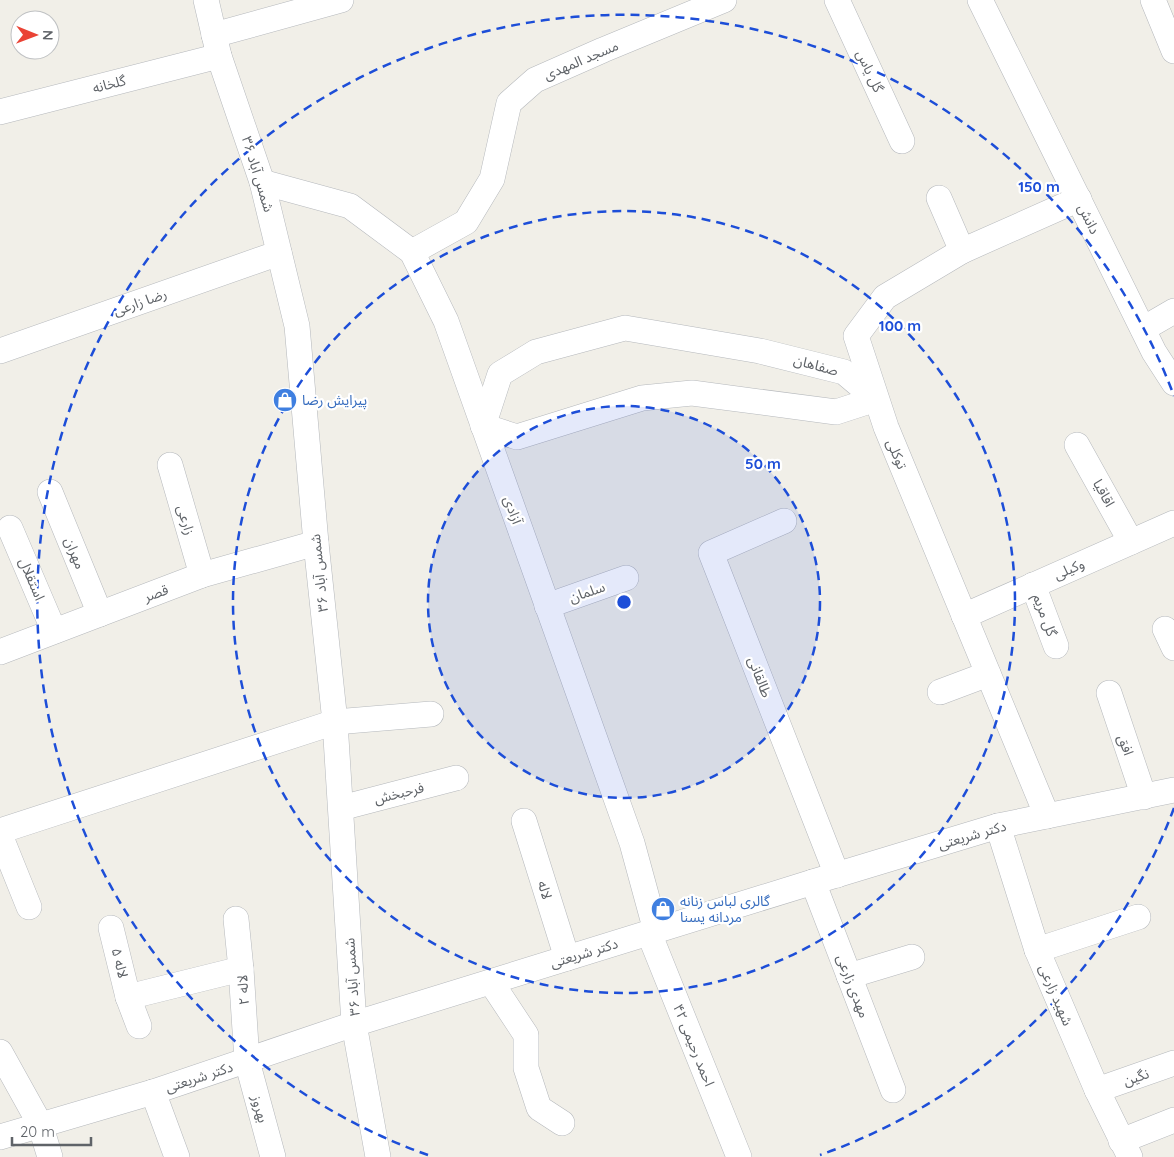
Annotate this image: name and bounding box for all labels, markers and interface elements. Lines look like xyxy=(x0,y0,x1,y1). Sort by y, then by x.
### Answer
north arrow xyxy=(10,10,60,60)
text: N xyxy=(39,30,57,41)
street label: مسجد المهدی xyxy=(541,36,621,84)
street label: گل یاس xyxy=(852,47,888,95)
street label: گلخانه xyxy=(91,71,128,97)
street label: شمس آباد ۳۶ xyxy=(238,134,278,214)
text: 150 m xyxy=(1018,177,1060,196)
street label: دانش xyxy=(1074,201,1104,237)
street label: رضا زارعی xyxy=(111,284,169,320)
text: 100 m xyxy=(879,316,921,335)
street label: صفاهان xyxy=(792,350,841,380)
shop icon: پیرایش رضا xyxy=(272,387,298,413)
place label: پیرایش رضا xyxy=(302,391,367,410)
street label: توکلی xyxy=(883,436,911,472)
text: 50 m xyxy=(745,454,781,473)
street label: اقاقیا xyxy=(1089,476,1119,510)
street label: آزادی xyxy=(500,493,527,527)
street label: زارعی xyxy=(173,503,199,537)
street label: شمس آباد ۳۶ xyxy=(306,533,332,613)
street label: مهران xyxy=(61,535,89,571)
street label: وکیلی xyxy=(1051,554,1087,584)
street label: استقلال xyxy=(15,555,49,603)
street label: سلمان xyxy=(567,577,607,607)
street label: قصر xyxy=(140,580,171,606)
street label: گل مریم xyxy=(1027,591,1061,640)
centre of rings xyxy=(615,593,633,611)
street label: طالقانی xyxy=(744,654,776,700)
street label: افق xyxy=(1113,732,1138,758)
street label: فرحبخش xyxy=(372,778,426,808)
street label: دکتر شریعتی xyxy=(936,817,1009,853)
street label: لاله xyxy=(534,878,556,902)
place label: گالری لباس زنانه مردانه یسنا xyxy=(680,892,770,926)
shop icon: گالری لباس زنانه مردانه یسنا xyxy=(650,896,676,922)
street label: دکتر شریعتی xyxy=(548,934,620,972)
street label: شمس آباد ۳۶ xyxy=(340,937,364,1017)
street label: لاله ۵ xyxy=(108,946,132,980)
street label: مهدی زارعی xyxy=(833,952,873,1020)
street label: شهید زارعی xyxy=(1035,962,1077,1028)
street label: لاله ۲ xyxy=(233,974,253,1006)
street label: ۴۲ احمد رحیمی xyxy=(669,1001,719,1089)
street label: دکتر شریعتی xyxy=(163,1058,235,1096)
street label: نگین xyxy=(1121,1064,1152,1090)
street label: بهروز xyxy=(247,1092,272,1125)
scale bar xyxy=(12,1114,91,1146)
text: 20 m xyxy=(20,1122,55,1141)

